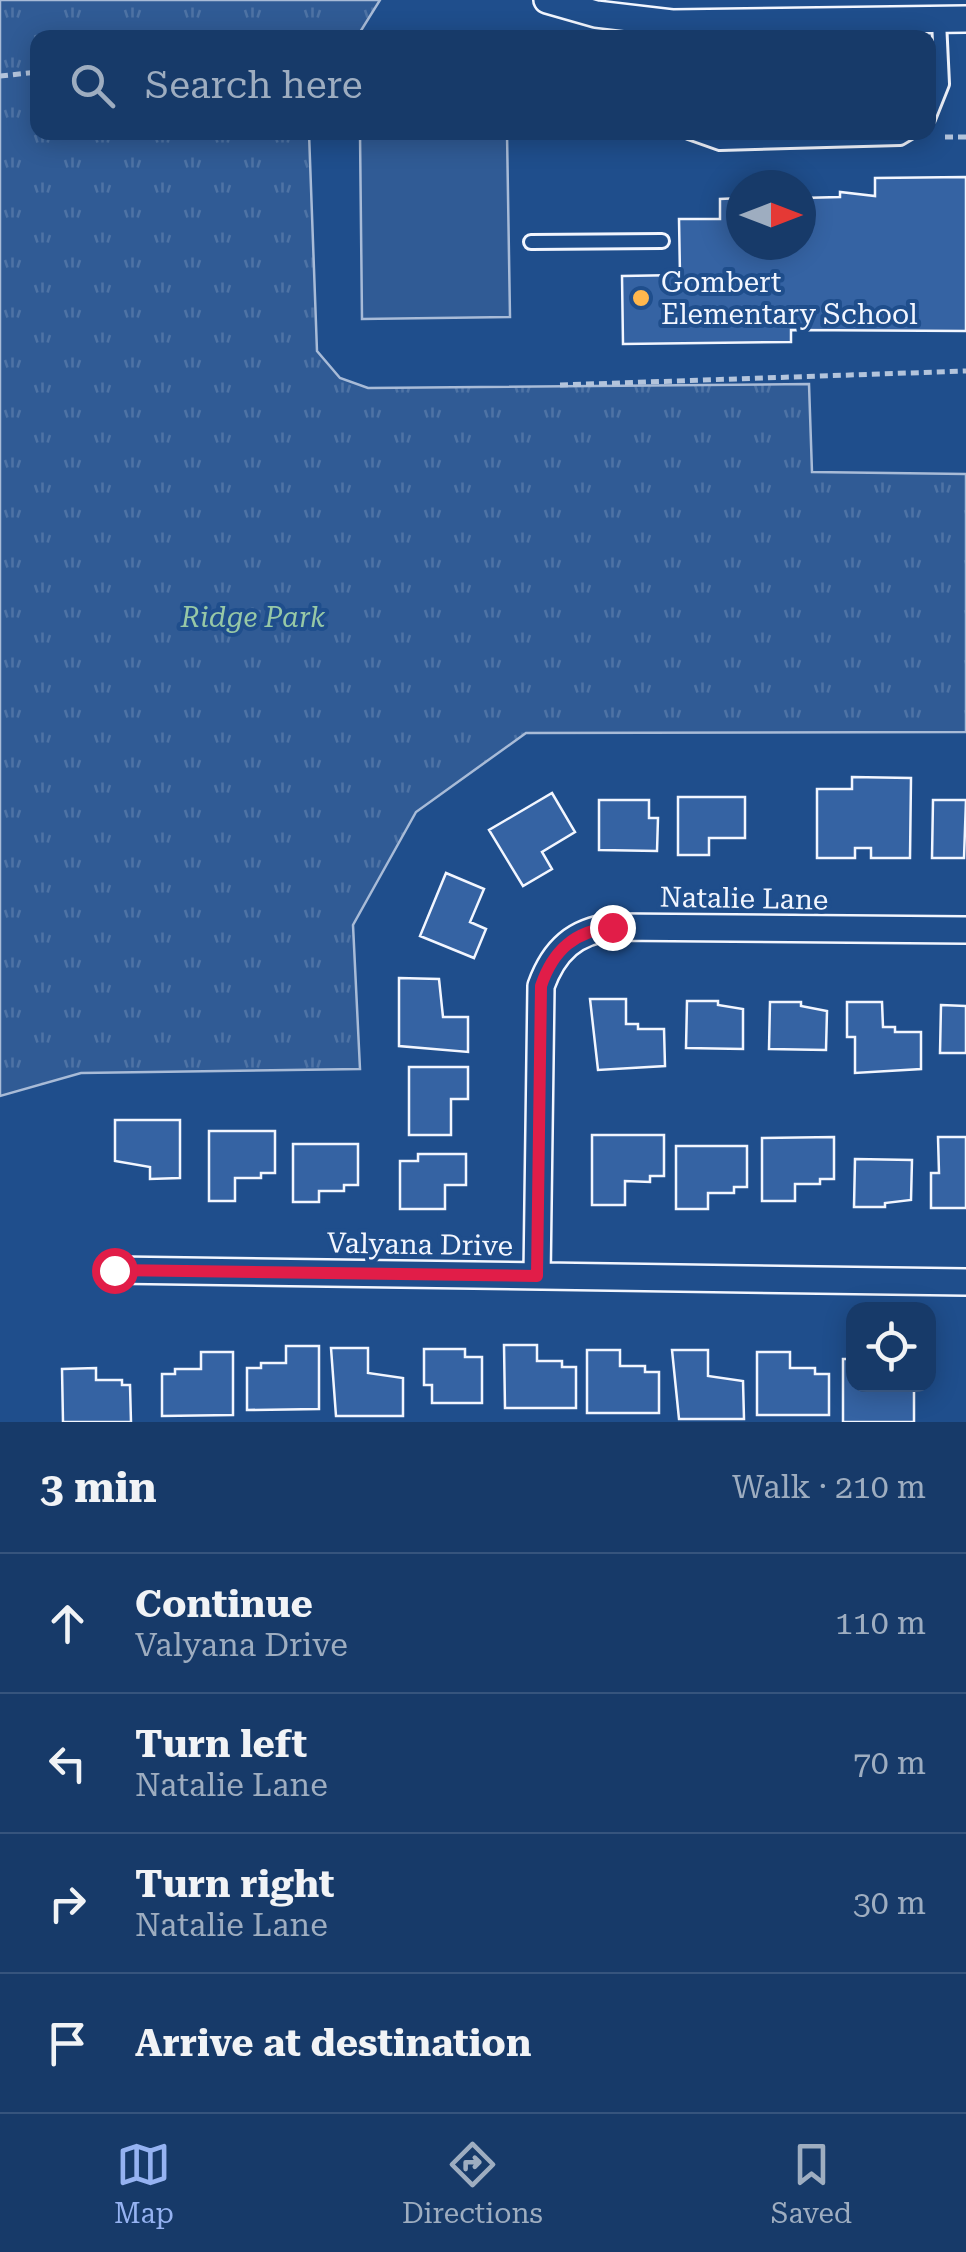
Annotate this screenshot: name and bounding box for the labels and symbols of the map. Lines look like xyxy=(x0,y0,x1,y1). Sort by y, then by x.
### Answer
north arrow xyxy=(726,170,816,260)
place label: Gombert Elementary School xyxy=(661,266,918,331)
marker: Gombert Elementary School xyxy=(630,287,652,309)
park label: Ridge Park xyxy=(180,601,326,634)
street label: Natalie Lane xyxy=(659,881,829,916)
route end xyxy=(590,905,636,951)
street label: Valyana Drive xyxy=(327,1226,513,1263)
route start xyxy=(92,1248,138,1294)

